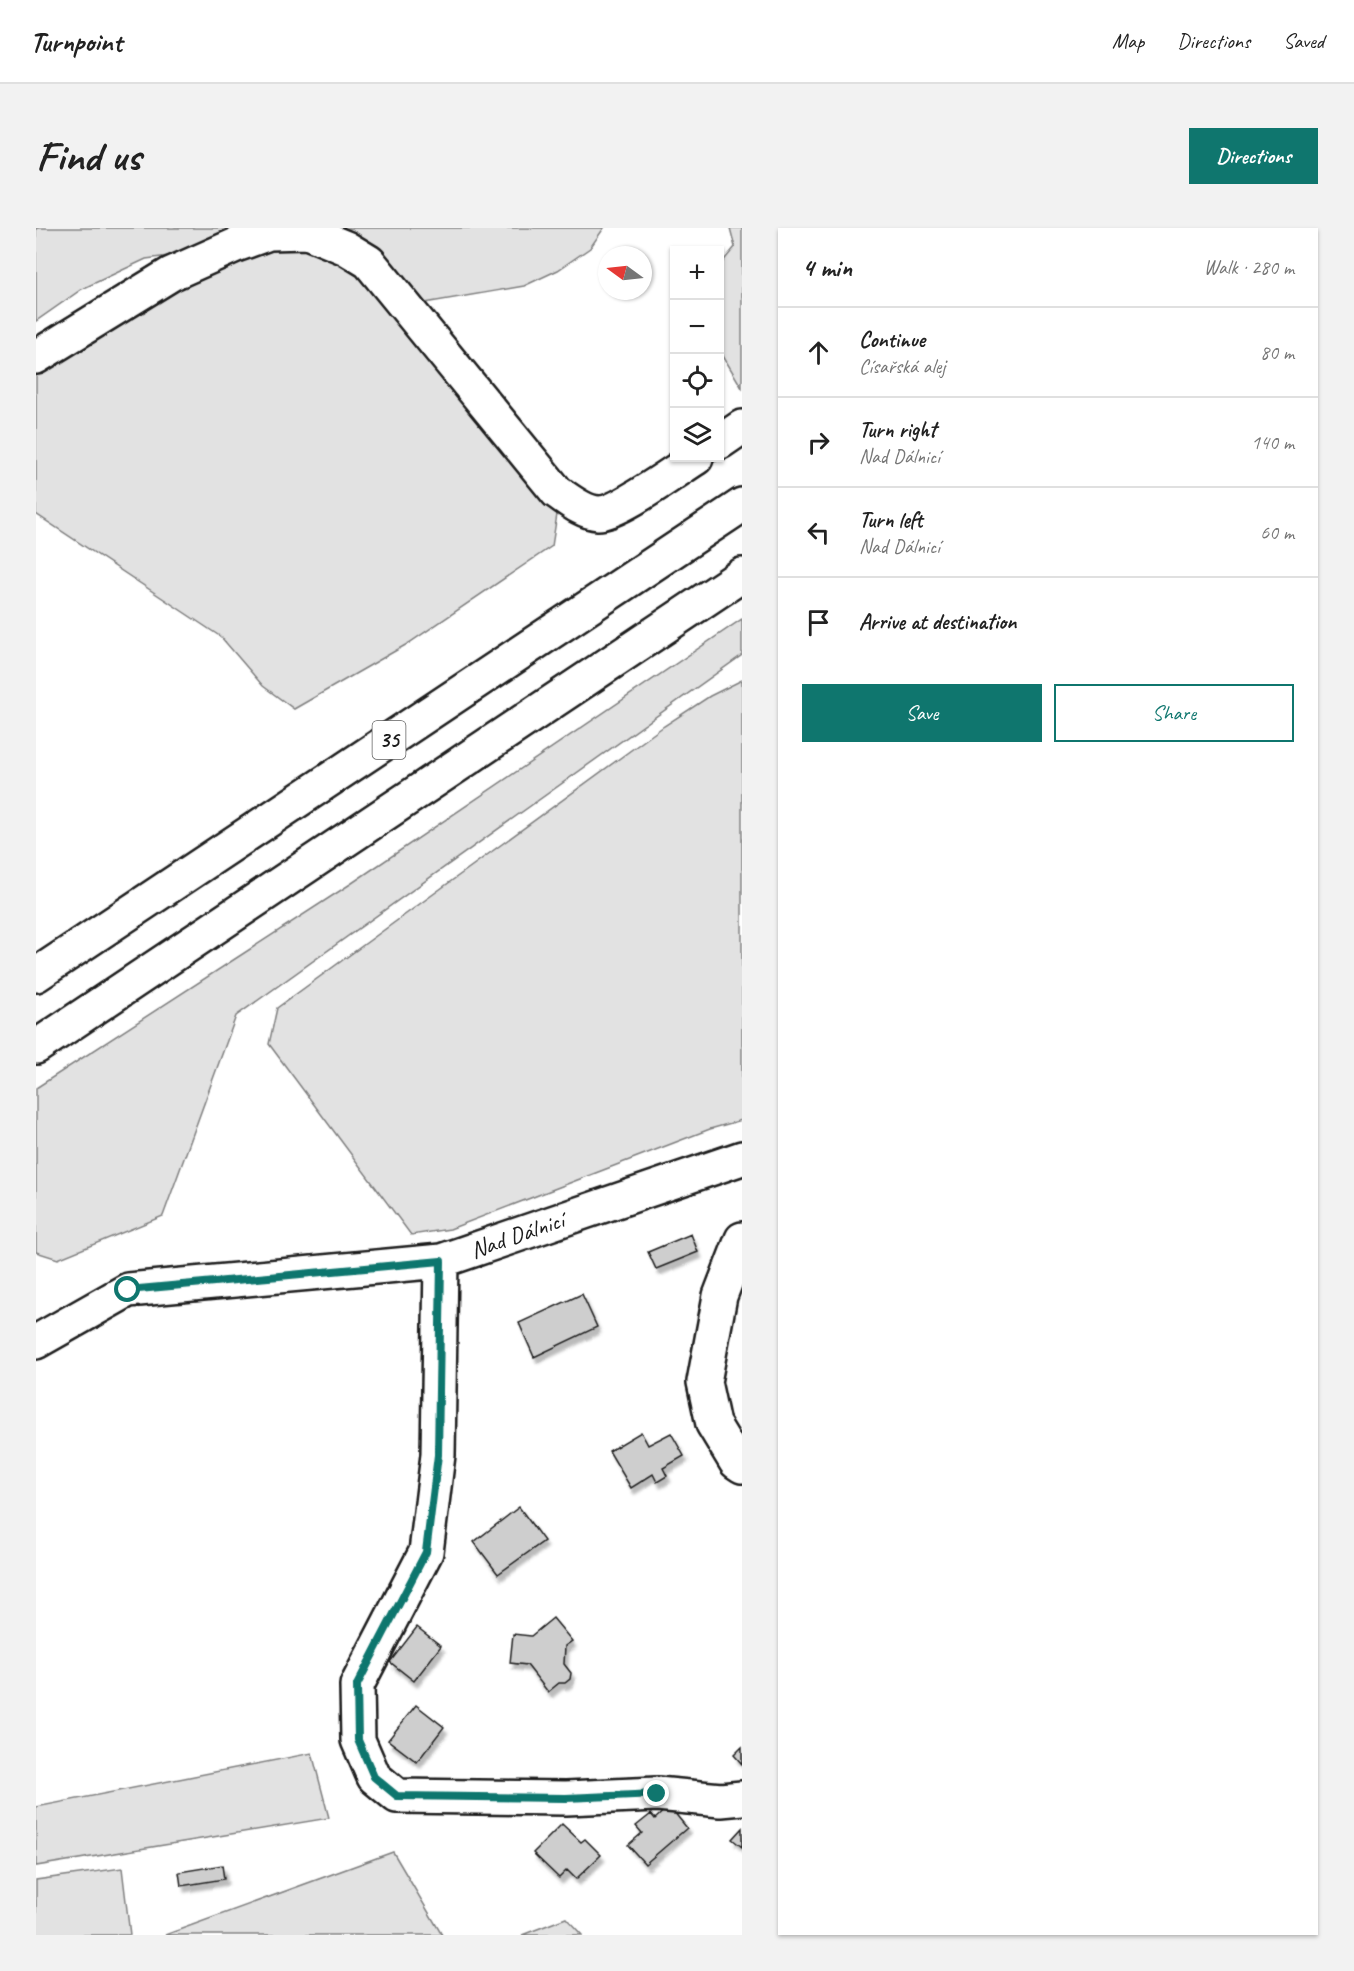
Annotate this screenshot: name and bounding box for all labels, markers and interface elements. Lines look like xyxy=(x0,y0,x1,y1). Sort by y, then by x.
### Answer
text: Turnpoint xyxy=(30,24,122,59)
text: Map xyxy=(1112,28,1144,54)
text: Directions xyxy=(1177,28,1250,54)
text: Saved xyxy=(1283,28,1324,54)
button: Directions xyxy=(1189,128,1318,184)
text: Find us xyxy=(36,130,141,183)
north arrow xyxy=(598,246,652,300)
map controls xyxy=(670,246,724,462)
button: + xyxy=(670,246,724,300)
text: 4 min xyxy=(802,251,852,284)
text: Walk · 280 m xyxy=(1204,255,1294,280)
button: − xyxy=(670,300,724,354)
text: Continue xyxy=(859,326,925,354)
icon: ahead xyxy=(802,336,835,369)
text: 80 m xyxy=(1260,340,1294,365)
button: locate xyxy=(670,354,724,408)
text: Císařská alej xyxy=(859,354,945,379)
button: layers xyxy=(670,408,724,462)
text: Turn right xyxy=(859,416,936,444)
icon: right xyxy=(802,426,835,459)
text: 140 m xyxy=(1251,430,1294,455)
text: Nad Dálnicí xyxy=(859,444,940,469)
text: Turn left xyxy=(859,506,923,534)
icon: left xyxy=(802,516,835,549)
text: 60 m xyxy=(1260,520,1294,545)
text: Nad Dálnicí xyxy=(859,534,940,559)
icon: arrive xyxy=(802,606,835,639)
text: Arrive at destination xyxy=(859,608,1016,636)
button: Save xyxy=(802,684,1042,742)
button: Share xyxy=(1054,684,1294,742)
road number: 35 xyxy=(372,721,406,759)
street label: Nad Dálnicí xyxy=(466,1204,572,1265)
route start xyxy=(114,1276,140,1302)
route end xyxy=(643,1780,669,1806)

